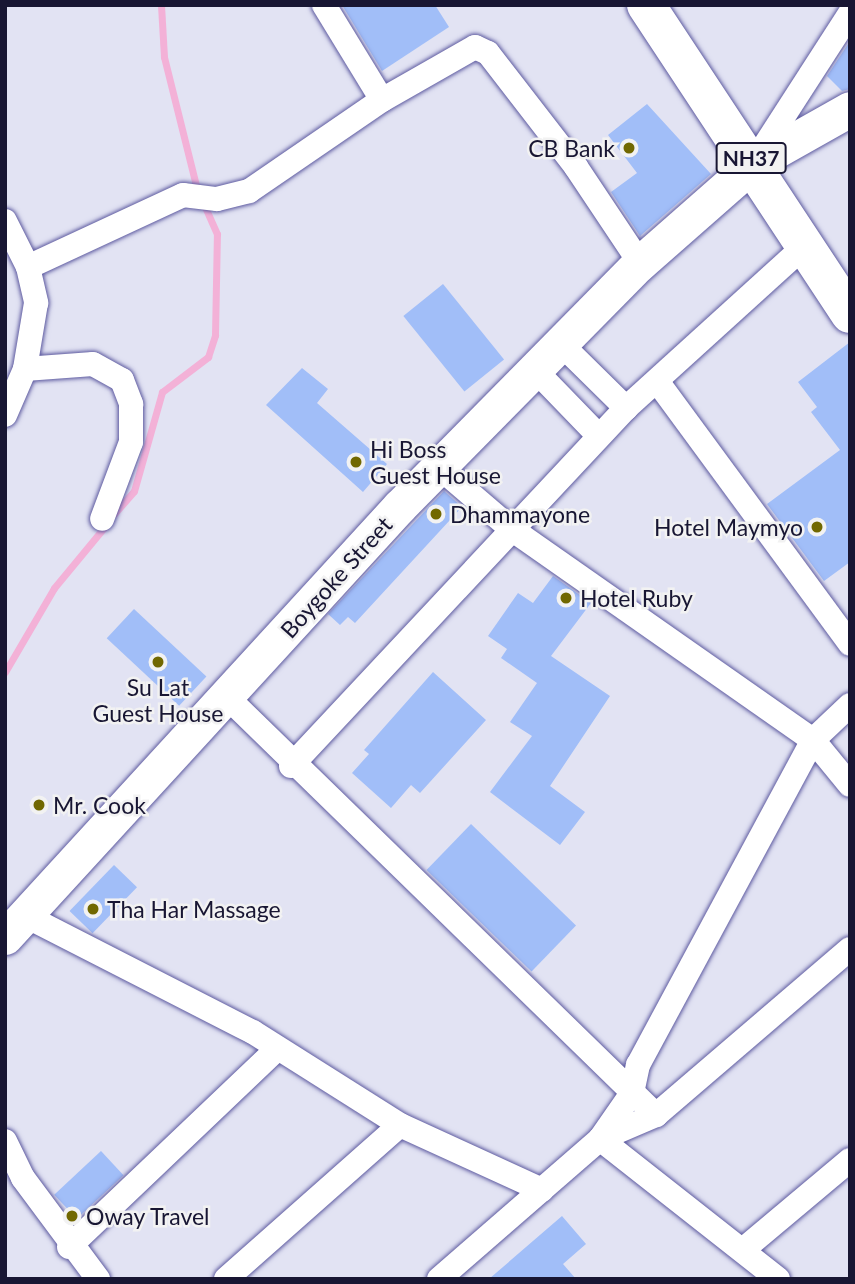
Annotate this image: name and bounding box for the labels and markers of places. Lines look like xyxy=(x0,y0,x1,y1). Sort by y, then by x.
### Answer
place label: CB Bank xyxy=(528,134,615,162)
marker: CB Bank xyxy=(621,140,637,156)
place label: Hi Boss Guest House xyxy=(370,435,501,489)
marker: Hi Boss Guest House xyxy=(348,454,364,470)
place label: Dhammayone xyxy=(450,500,590,528)
marker: Dhammayone xyxy=(428,506,444,522)
place label: Hotel Maymyo xyxy=(654,513,803,541)
marker: Hotel Maymyo xyxy=(809,519,825,535)
place label: Hotel Ruby xyxy=(580,584,693,612)
marker: Hotel Ruby xyxy=(558,590,574,606)
marker: Su Lat Guest House xyxy=(150,654,166,670)
place label: Su Lat Guest House xyxy=(93,673,223,727)
place label: Mr. Cook xyxy=(53,791,146,819)
marker: Mr. Cook xyxy=(31,797,47,813)
place label: Tha Har Massage xyxy=(107,895,281,923)
marker: Tha Har Massage xyxy=(85,901,101,917)
place label: Oway Travel xyxy=(86,1202,211,1230)
marker: Oway Travel xyxy=(64,1208,80,1224)

